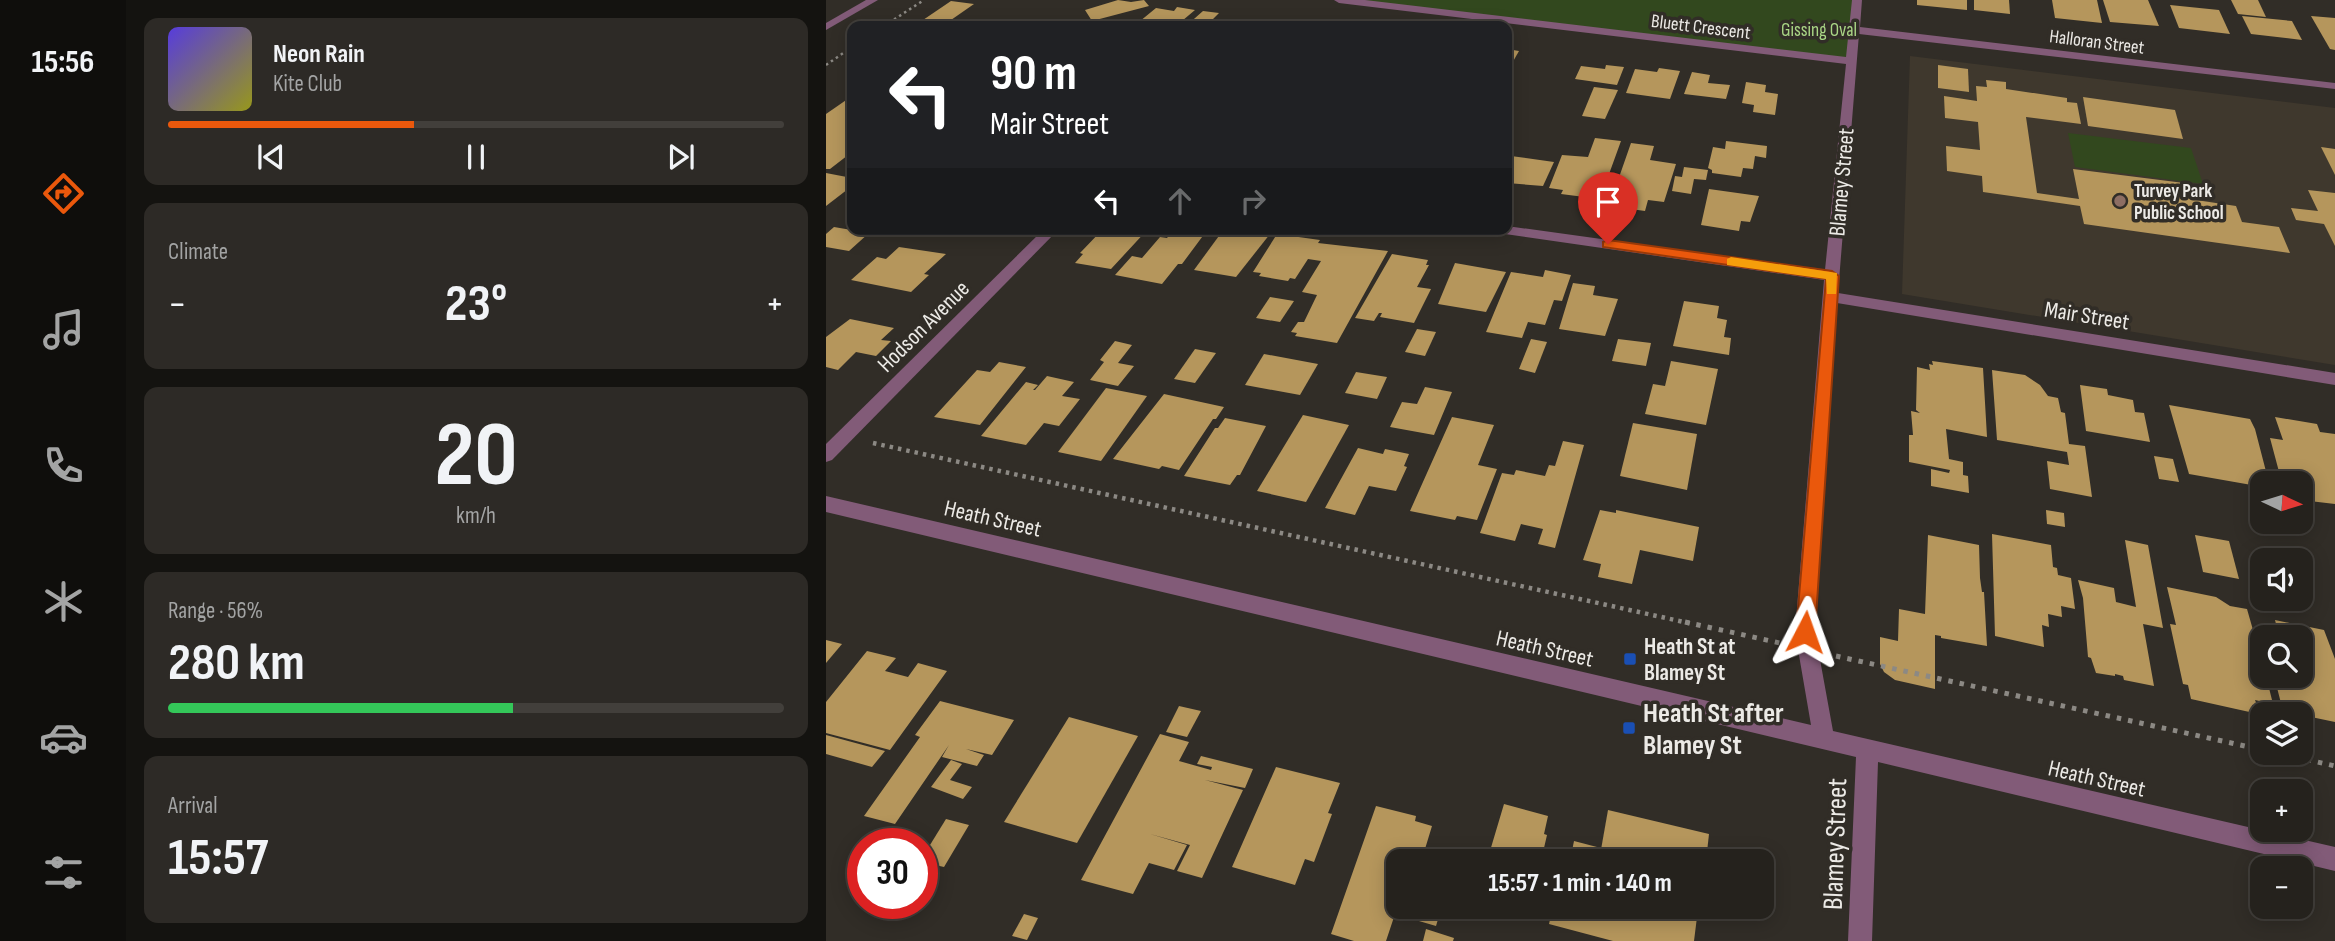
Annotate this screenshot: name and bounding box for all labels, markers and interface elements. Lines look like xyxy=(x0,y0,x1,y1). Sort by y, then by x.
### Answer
street label: Bluett Crescent xyxy=(1650,10,1752,45)
park label: Gissing Oval xyxy=(1781,19,1857,42)
street label: Halloran Street xyxy=(2048,25,2146,60)
text: Neon Rain xyxy=(273,39,365,70)
text: 15:56 xyxy=(32,43,94,82)
text: 90 m xyxy=(990,45,1077,104)
icon: left xyxy=(875,49,966,140)
text: Kite Club xyxy=(273,70,342,98)
text: Mair Street xyxy=(990,105,1109,144)
street label: Blamey Street xyxy=(1823,127,1861,237)
icon: previous xyxy=(252,138,290,176)
icon: pause xyxy=(457,138,495,176)
icon: next xyxy=(662,138,700,176)
icon: directions xyxy=(39,169,88,218)
pin xyxy=(1578,172,1638,244)
place label: Turvey Park Public School xyxy=(2134,180,2224,225)
icon: left xyxy=(1088,182,1126,220)
icon: ahead xyxy=(1161,182,1199,220)
icon: right xyxy=(1234,182,1272,220)
icon: arrive xyxy=(1589,183,1627,221)
marker: Turvey Park Public School xyxy=(2112,193,2128,209)
text: Climate xyxy=(168,238,228,266)
text: 23° xyxy=(445,273,507,336)
street label: Hodson Avenue xyxy=(872,275,975,378)
text: − xyxy=(168,282,187,327)
text: + xyxy=(765,282,784,327)
street label: Mair Street xyxy=(2042,295,2131,337)
icon: music xyxy=(39,305,88,354)
text: 20 xyxy=(434,402,518,511)
icon: phone xyxy=(39,441,88,490)
north arrow xyxy=(2250,471,2314,534)
map controls xyxy=(2250,471,2313,919)
street label: Heath Street xyxy=(941,494,1044,544)
text: km/h xyxy=(456,502,496,530)
button: sound xyxy=(2250,548,2313,611)
icon: climate xyxy=(39,577,88,626)
position arrow xyxy=(1768,595,1842,669)
text: Range · 56% xyxy=(168,597,263,625)
street label: Heath Street xyxy=(1493,624,1596,674)
button: search xyxy=(2250,625,2313,688)
text: 280 km xyxy=(168,632,305,695)
place label: Heath St at Blamey St xyxy=(1644,633,1736,687)
marker: Heath St at Blamey St xyxy=(1622,651,1638,667)
place label: Heath St after Blamey St xyxy=(1643,697,1784,762)
button: layers xyxy=(2250,702,2313,765)
icon: car xyxy=(39,713,88,762)
marker: Heath St after Blamey St xyxy=(1621,720,1637,736)
street label: Heath Street xyxy=(2045,754,2148,804)
street label: Blamey Street xyxy=(1817,778,1854,911)
button: + xyxy=(2250,779,2313,842)
text: Arrival xyxy=(168,792,217,820)
text: 15:57 xyxy=(168,827,268,890)
speed limit sign: 30 xyxy=(847,828,938,919)
icon: filters xyxy=(39,848,88,897)
button: − xyxy=(2250,856,2313,919)
text: 15:57 · 1 min · 140 m xyxy=(1488,868,1672,899)

